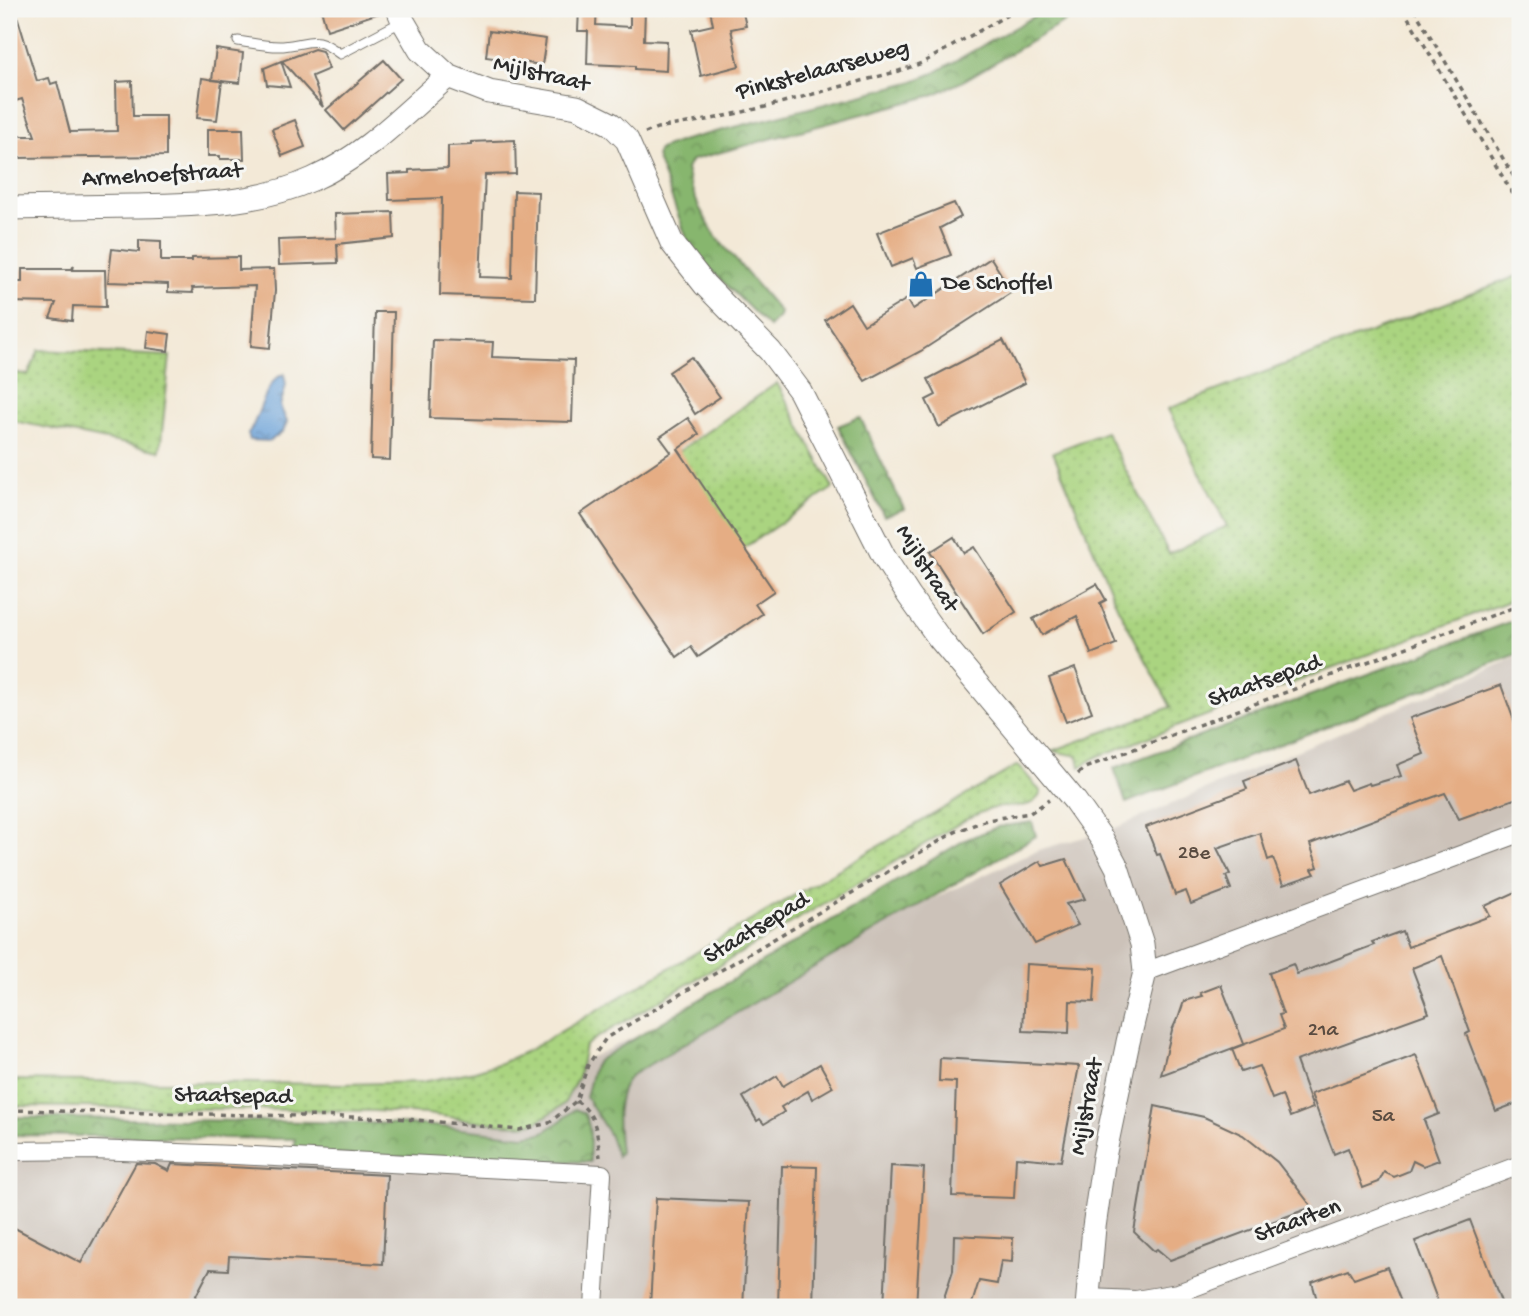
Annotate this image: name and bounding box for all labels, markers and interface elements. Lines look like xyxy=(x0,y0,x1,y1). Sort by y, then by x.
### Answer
street label: Pinkstelaarseweg xyxy=(732,34,913,108)
street label: Mijlstraat xyxy=(490,50,594,101)
street label: Armehoefstraat xyxy=(81,157,245,195)
shop icon: De Schoffel xyxy=(906,269,936,299)
place label: De Schoffel xyxy=(940,270,1053,299)
street label: Mijlstraat xyxy=(888,520,965,620)
street label: Staatsepad xyxy=(1205,648,1327,716)
house number: 28e xyxy=(1178,842,1211,867)
street label: Staatsepad xyxy=(699,885,817,972)
house number: 21a xyxy=(1308,1019,1340,1044)
street label: Mijlstraat xyxy=(1064,1054,1112,1158)
street label: Staatsepad xyxy=(174,1081,294,1113)
house number: 5a xyxy=(1372,1105,1396,1130)
street label: Staarten xyxy=(1251,1193,1346,1251)

